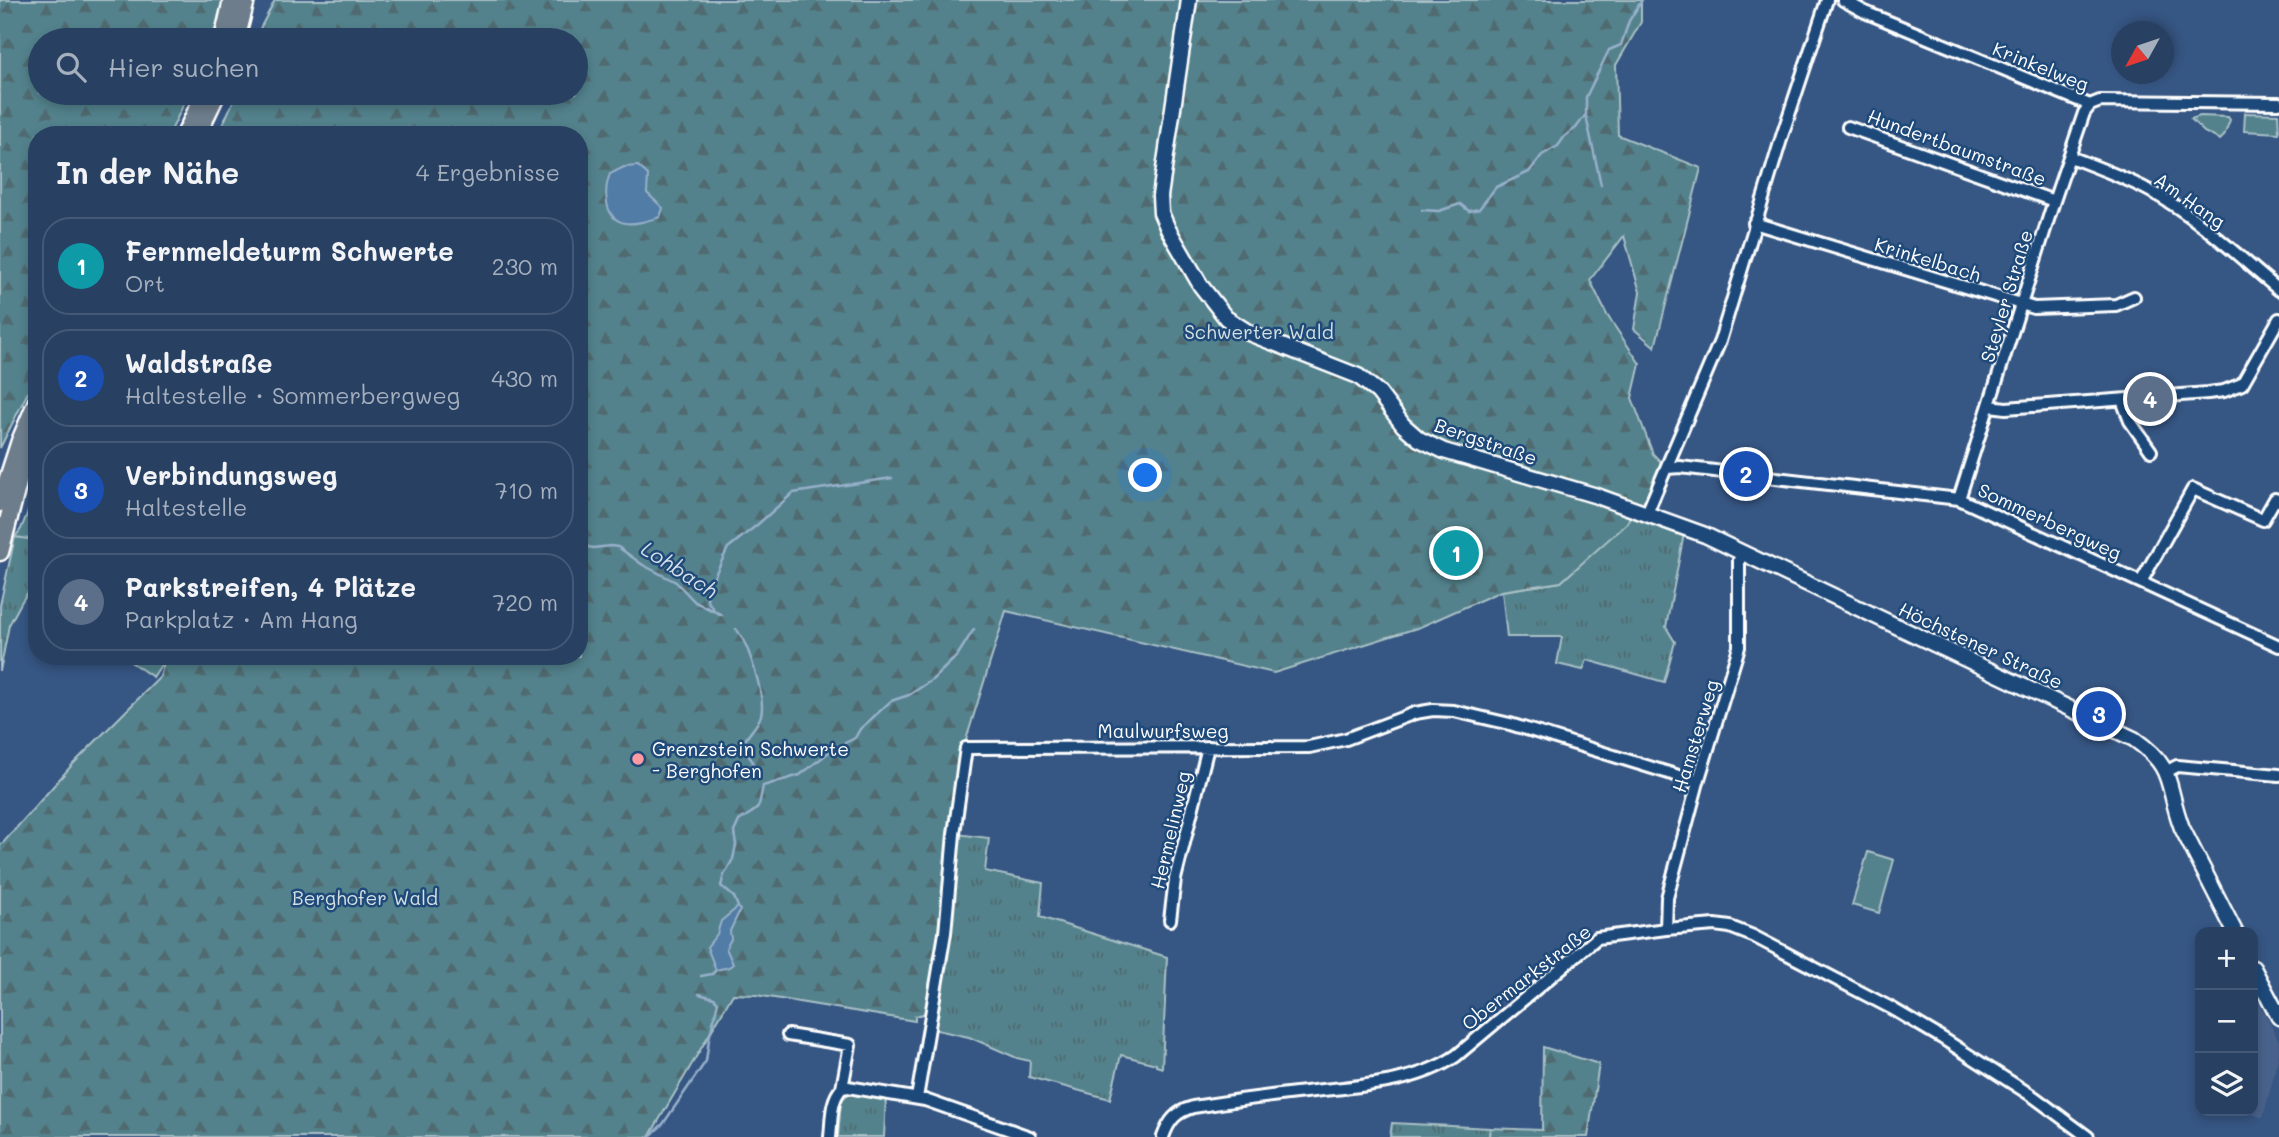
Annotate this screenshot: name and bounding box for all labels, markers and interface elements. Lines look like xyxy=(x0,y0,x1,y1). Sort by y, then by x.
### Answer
north arrow xyxy=(2111,21,2174,84)
search box xyxy=(28,28,588,105)
street label: Krinkelweg xyxy=(1989,35,2093,97)
icon: search xyxy=(52,48,90,86)
text: Hier suchen xyxy=(108,50,259,84)
street label: Hundertbaumstraße xyxy=(1864,103,2050,191)
text: In der Nähe xyxy=(56,152,239,192)
text: 4 Ergebnisse xyxy=(416,157,560,187)
street label: Am Hang xyxy=(2150,166,2230,234)
street label: Steyler Straße xyxy=(1974,227,2038,365)
street label: Krinkelbach xyxy=(1872,231,1984,287)
text: Fernmeldeturm Schwerte xyxy=(125,234,454,268)
text: 1 xyxy=(76,251,86,281)
text: 230 m xyxy=(492,251,558,281)
text: Ort xyxy=(125,268,165,298)
park label: Schwerter Wald xyxy=(1184,319,1334,344)
text: Waldstraße xyxy=(125,346,273,380)
text: 2 xyxy=(75,363,87,393)
text: 430 m xyxy=(491,363,558,393)
pin: 4 xyxy=(2127,373,2173,425)
text: Haltestelle · Sommerbergweg xyxy=(125,380,460,410)
street label: Bergstraße xyxy=(1431,412,1541,470)
pin: 2 xyxy=(1723,448,1769,500)
text: Verbindungsweg xyxy=(125,458,337,492)
your location xyxy=(1128,458,1162,492)
text: 3 xyxy=(74,475,88,505)
text: 710 m xyxy=(495,475,558,505)
street label: Sommerbergweg xyxy=(1974,477,2126,565)
text: Haltestelle xyxy=(125,492,247,522)
pin: 1 xyxy=(1433,527,1479,579)
water label: Lohbach xyxy=(637,534,724,604)
text: Parkstreifen, 4 Plätze xyxy=(125,570,416,604)
text: 4 xyxy=(74,587,88,617)
text: 720 m xyxy=(493,587,558,617)
street label: Höchstener Straße xyxy=(1895,596,2067,694)
text: Parkplatz · Am Hang xyxy=(125,604,358,634)
street label: Hamsterweg xyxy=(1666,676,1724,796)
pin: 3 xyxy=(2076,688,2122,740)
street label: Maulwurfsweg xyxy=(1098,718,1228,743)
place label: Grenzstein Schwerte - Berghofen xyxy=(652,736,849,783)
marker: Grenzstein Schwerte - Berghofen xyxy=(630,751,646,767)
street label: Hermelinweg xyxy=(1144,769,1196,891)
park label: Berghofer Wald xyxy=(292,885,438,910)
street label: Obermarkstraße xyxy=(1456,919,1596,1035)
map controls xyxy=(2195,927,2258,1116)
button: + xyxy=(2195,927,2258,990)
button: − xyxy=(2195,990,2258,1053)
button: layers xyxy=(2195,1053,2258,1116)

